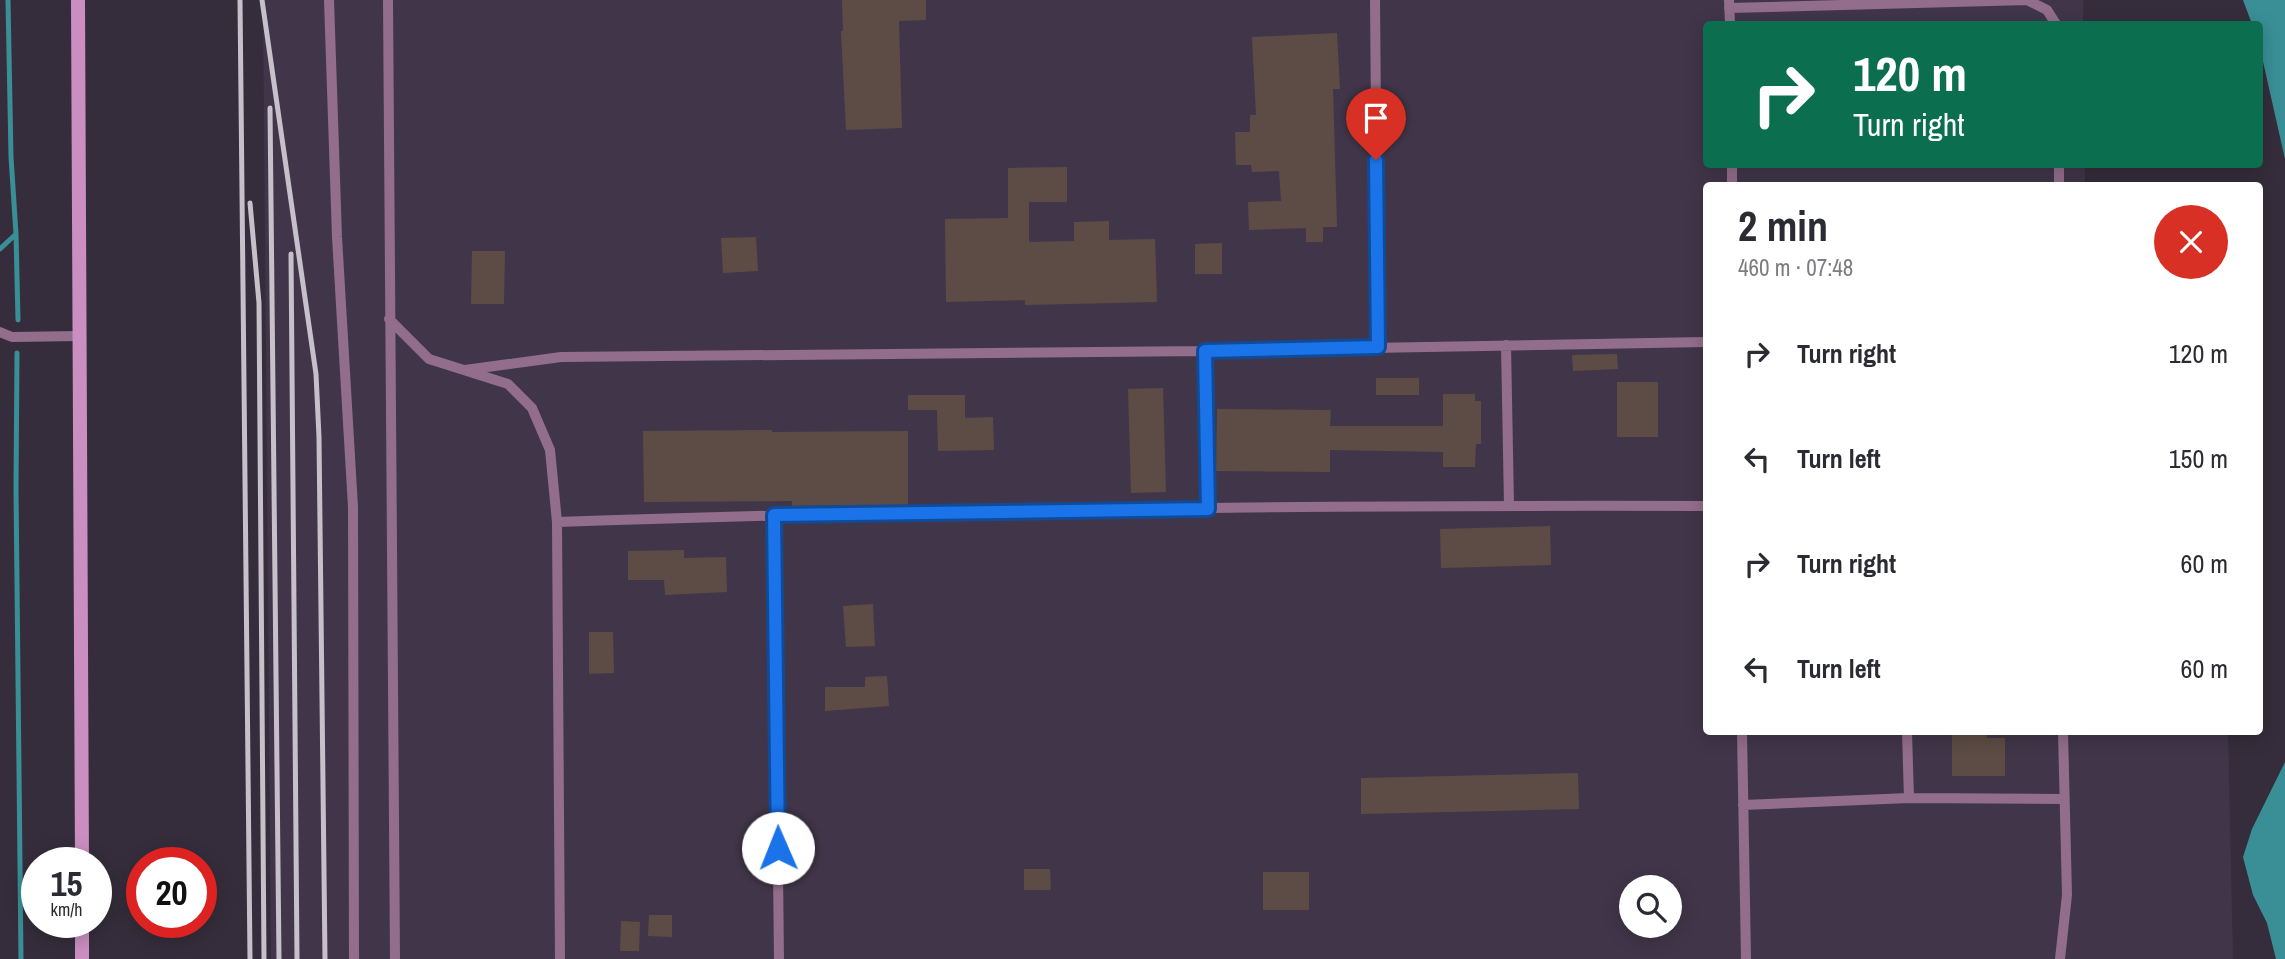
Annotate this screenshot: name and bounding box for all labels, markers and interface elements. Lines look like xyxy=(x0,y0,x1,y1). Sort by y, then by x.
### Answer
text: 120 m xyxy=(1853,40,1967,106)
icon: right xyxy=(1738,49,1829,140)
pin xyxy=(1346,88,1406,160)
icon: arrive xyxy=(1357,99,1395,137)
text: Turn right xyxy=(1853,103,1965,146)
text: 2 min xyxy=(1738,198,1828,254)
button: close xyxy=(2154,205,2228,279)
text: 460 m · 07:48 xyxy=(1738,252,1853,283)
icon: right xyxy=(1738,335,1776,373)
text: Turn right xyxy=(1797,336,1896,371)
text: 120 m xyxy=(2169,336,2228,371)
icon: left xyxy=(1738,440,1776,478)
text: Turn left xyxy=(1797,441,1881,476)
text: 150 m xyxy=(2169,441,2228,476)
icon: right xyxy=(1738,545,1776,583)
text: Turn right xyxy=(1797,546,1896,581)
text: 60 m xyxy=(2181,546,2228,581)
icon: left xyxy=(1738,650,1776,688)
text: Turn left xyxy=(1797,651,1881,686)
text: 60 m xyxy=(2181,651,2228,686)
position arrow xyxy=(741,811,815,885)
speed limit sign: 20 xyxy=(126,847,217,938)
text: 15 xyxy=(51,860,82,907)
map controls xyxy=(1619,875,1682,938)
button: search xyxy=(1619,875,1682,938)
text: km/h xyxy=(51,897,83,922)

